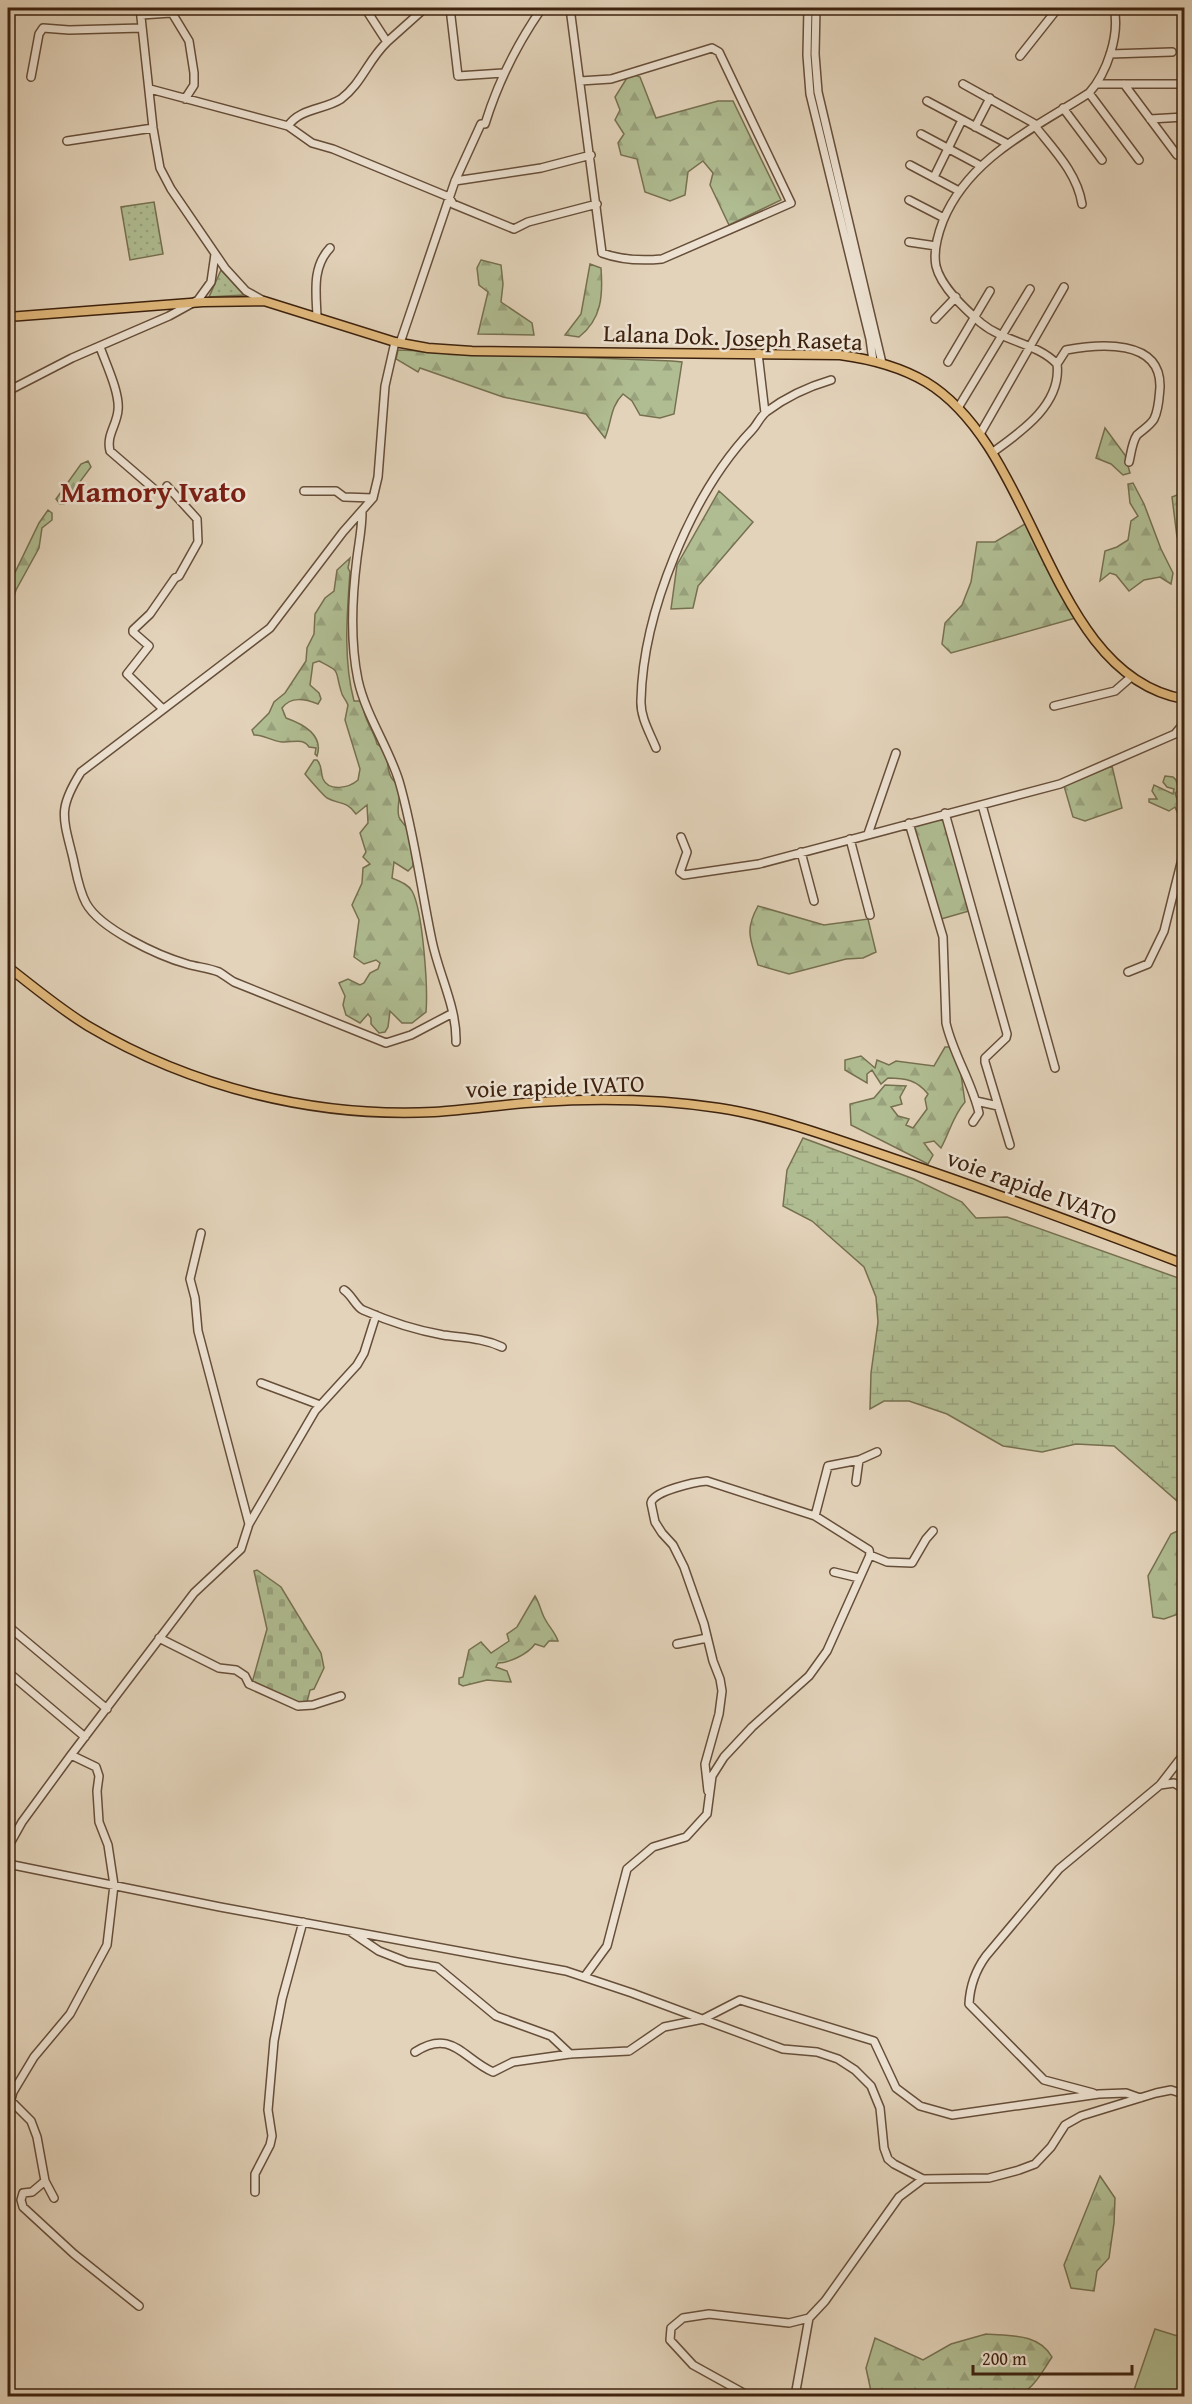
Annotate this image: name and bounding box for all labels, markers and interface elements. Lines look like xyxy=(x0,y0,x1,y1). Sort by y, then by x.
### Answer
street label: Lalana Dok. Joseph Raseta xyxy=(603,315,864,359)
district label: Mamory Ivato xyxy=(60,469,246,513)
street label: voie rapide IVATO xyxy=(465,1065,645,1107)
street label: voie rapide IVATO xyxy=(942,1140,1122,1234)
scale bar xyxy=(973,2338,1132,2376)
text: 200 m xyxy=(982,2345,1027,2372)

